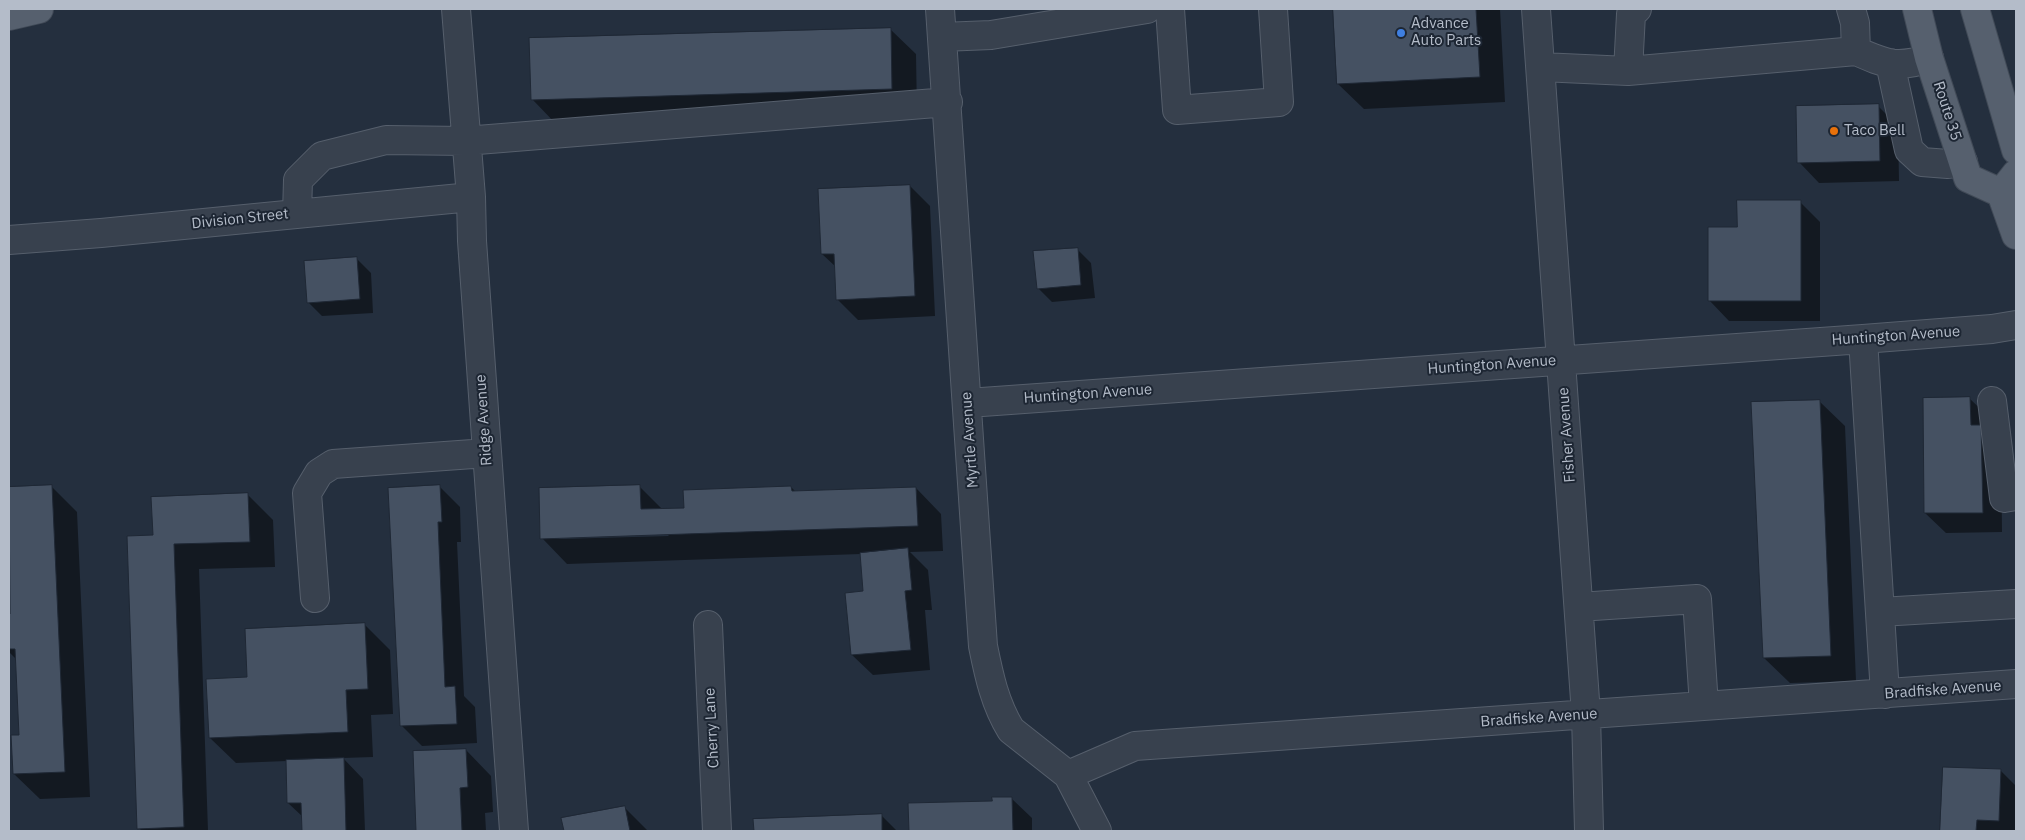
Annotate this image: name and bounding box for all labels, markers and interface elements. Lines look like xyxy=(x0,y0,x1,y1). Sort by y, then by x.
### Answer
place label: Advance Auto Parts xyxy=(1411,15,1481,50)
marker: Advance Auto Parts xyxy=(1395,27,1407,39)
street label: Route 35 xyxy=(1929,79,1965,143)
place label: Taco Bell xyxy=(1844,122,1905,140)
marker: Taco Bell xyxy=(1828,125,1840,137)
street label: Division Street xyxy=(191,205,289,233)
street label: Huntington Avenue xyxy=(1831,323,1961,349)
street label: Huntington Avenue xyxy=(1427,352,1557,378)
street label: Ridge Avenue xyxy=(472,374,496,466)
street label: Huntington Avenue xyxy=(1023,381,1153,407)
street label: Fisher Avenue xyxy=(1555,387,1579,483)
street label: Myrtle Avenue xyxy=(958,391,982,489)
street label: Bradfiske Avenue xyxy=(1884,677,2002,703)
street label: Cherry Lane xyxy=(701,687,723,769)
street label: Bradfiske Avenue xyxy=(1480,705,1598,731)

